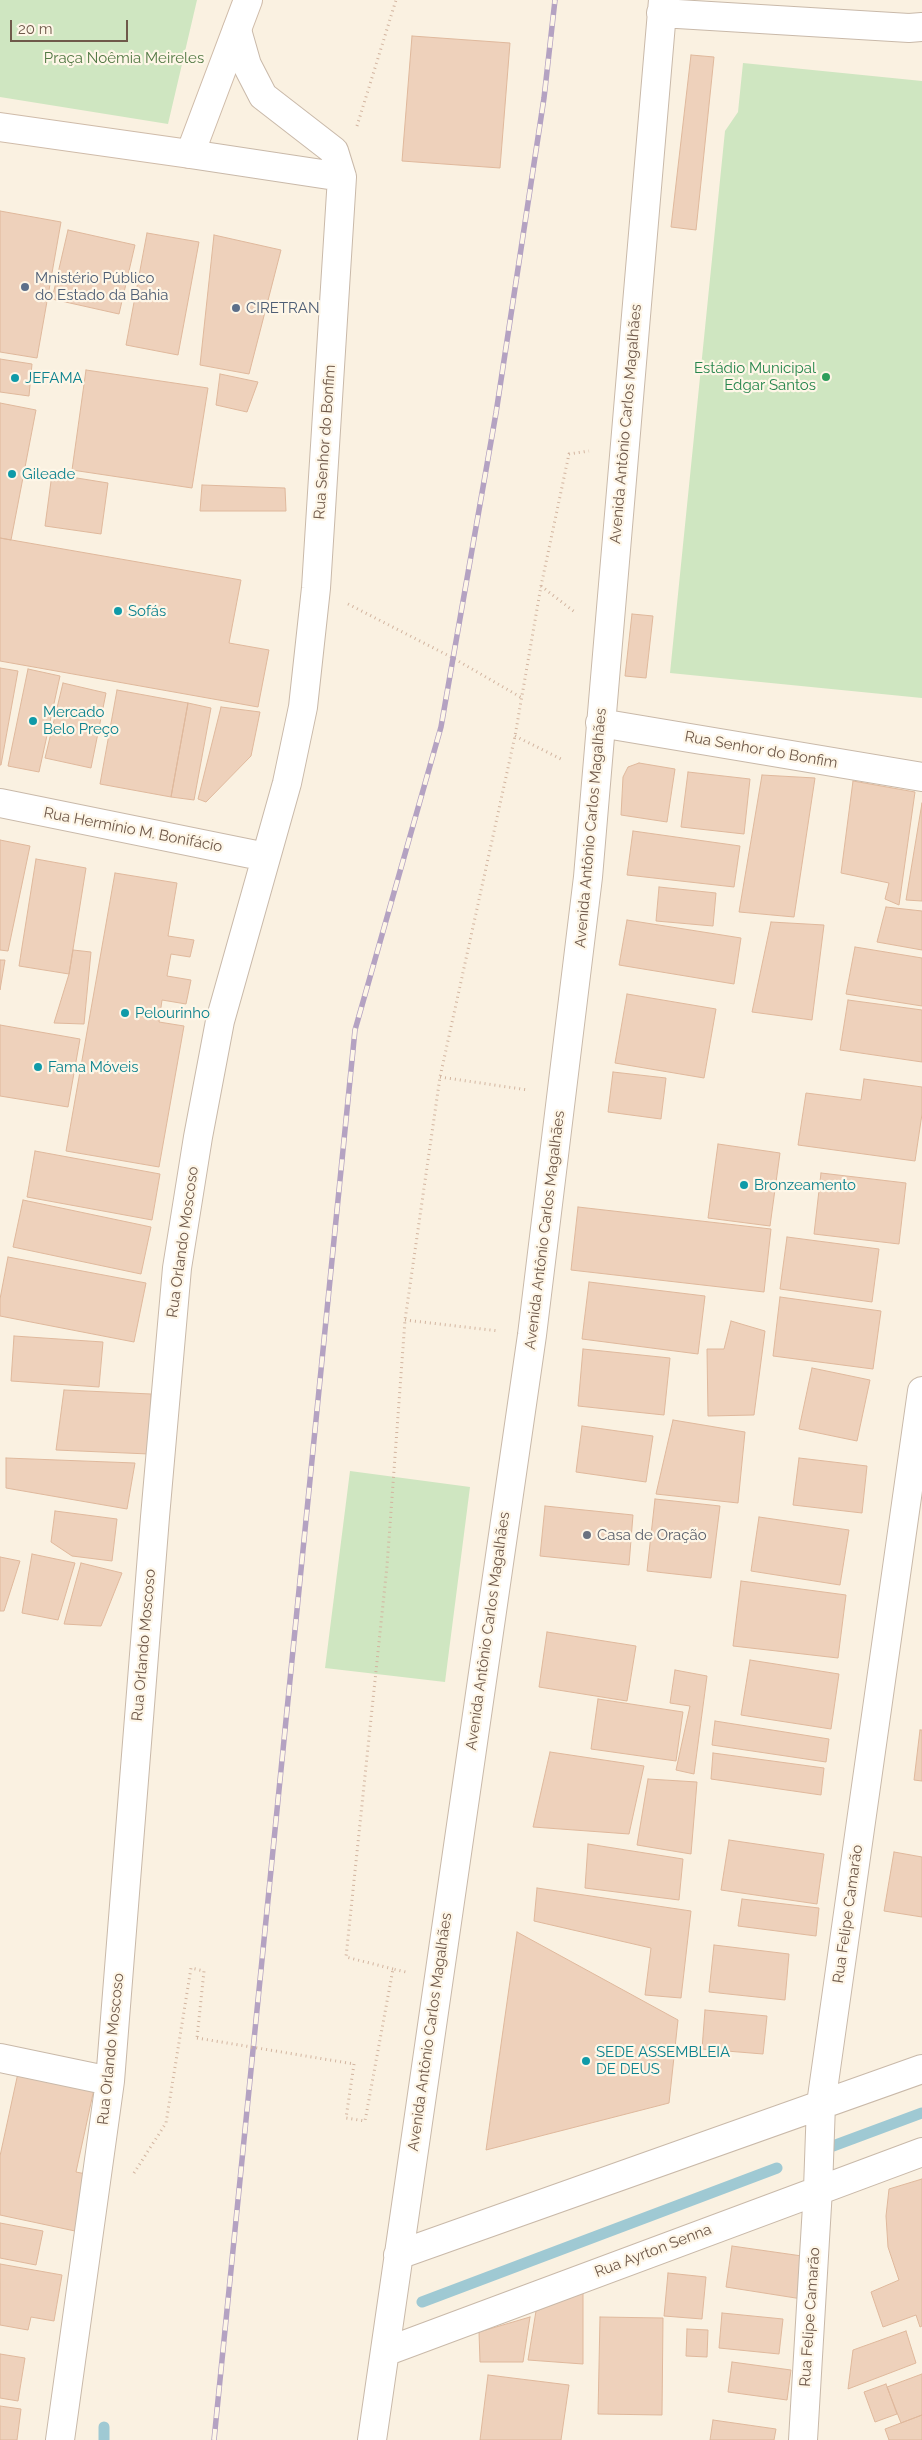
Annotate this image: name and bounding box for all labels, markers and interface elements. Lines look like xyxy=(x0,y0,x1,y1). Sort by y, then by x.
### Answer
scale bar xyxy=(12,10,130,42)
text: 20 m xyxy=(18,20,53,38)
park label: Praça Noêmia Meireles xyxy=(44,49,204,67)
place label: Mnistério Público do Estado da Bahia xyxy=(35,269,168,304)
marker: Mnistério Público do Estado da Bahia xyxy=(19,281,31,293)
place label: CIRETRAN xyxy=(246,299,320,317)
marker: CIRETRAN xyxy=(230,302,242,314)
street label: Avenida Antônio Carlos Magalhães xyxy=(607,303,645,545)
place label: Estádio Municipal Edgar Santos xyxy=(694,359,816,394)
street label: Rua Senhor do Bonfim xyxy=(311,364,339,520)
place label: JEFAMA xyxy=(25,369,83,387)
marker: Estádio Municipal Edgar Santos xyxy=(820,371,832,383)
marker: JEFAMA xyxy=(9,372,21,384)
place label: Gileade xyxy=(22,465,75,483)
marker: Gileade xyxy=(6,468,18,480)
place label: Sofás xyxy=(128,602,166,620)
marker: Sofás xyxy=(112,605,124,617)
place label: Mercado Belo Preço xyxy=(43,703,119,738)
street label: Avenida Antônio Carlos Magalhães xyxy=(572,707,610,949)
marker: Mercado Belo Preço xyxy=(27,715,39,727)
street label: Rua Senhor do Bonfim xyxy=(683,728,839,772)
street label: Rua Hermínio M. Bonifácio xyxy=(42,804,224,856)
place label: Pelourinho xyxy=(135,1004,210,1022)
marker: Pelourinho xyxy=(119,1007,131,1019)
place label: Fama Móveis xyxy=(48,1058,139,1076)
marker: Fama Móveis xyxy=(32,1061,44,1073)
street label: Avenida Antônio Carlos Magalhães xyxy=(521,1110,569,1350)
street label: Rua Orlando Moscoso xyxy=(163,1165,203,1319)
place label: Bronzeamento xyxy=(754,1176,856,1194)
marker: Bronzeamento xyxy=(738,1179,750,1191)
street label: Avenida Antônio Carlos Magalhães xyxy=(462,1511,514,1751)
place label: Casa de Oração xyxy=(597,1526,707,1544)
marker: Casa de Oração xyxy=(581,1529,593,1541)
street label: Rua Orlando Moscoso xyxy=(128,1568,160,1722)
street label: Rua Felipe Camarão xyxy=(829,1844,867,1984)
street label: Avenida Antônio Carlos Magalhães xyxy=(404,1912,456,2152)
street label: Rua Orlando Moscoso xyxy=(94,1972,128,2126)
place label: SEDE ASSEMBLEIA DE DEUS xyxy=(596,2043,730,2078)
marker: SEDE ASSEMBLEIA DE DEUS xyxy=(580,2055,592,2067)
street label: Rua Ayrton Senna xyxy=(592,2220,714,2282)
street label: Rua Felipe Camarão xyxy=(796,2247,824,2387)

